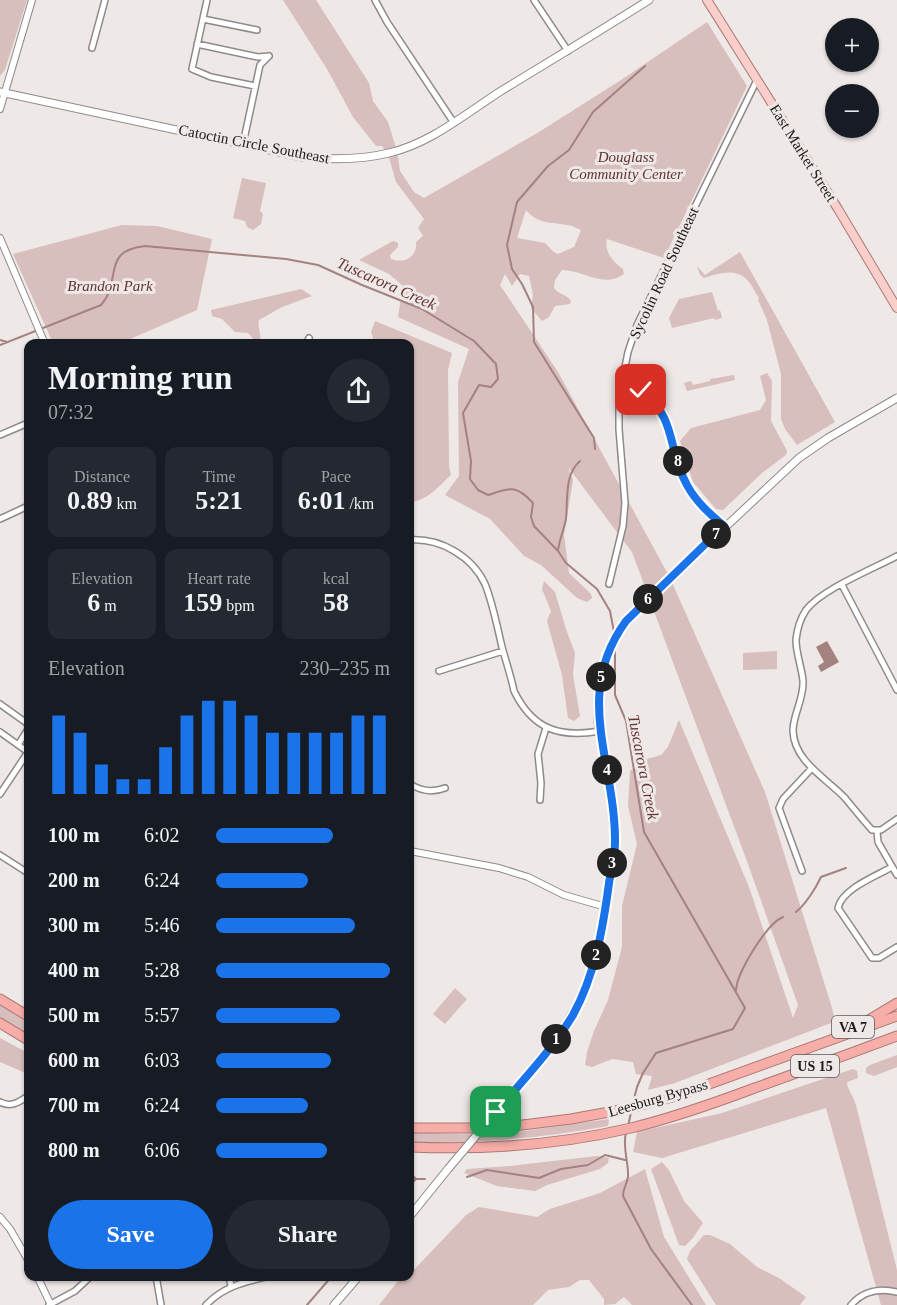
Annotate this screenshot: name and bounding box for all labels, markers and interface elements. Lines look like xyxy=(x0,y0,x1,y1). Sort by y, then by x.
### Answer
map controls xyxy=(825,18,879,138)
button: + xyxy=(825,18,879,72)
button: − xyxy=(825,84,879,138)
street label: East Market Street xyxy=(767,101,840,205)
street label: Catoctin Circle Southeast xyxy=(177,122,332,167)
park label: Douglass Community Center xyxy=(569,149,683,182)
street label: Sycolin Road Southeast xyxy=(626,204,702,341)
water label: Tuscarora Creek xyxy=(335,254,440,313)
park label: Brandon Park xyxy=(67,278,153,294)
button: share xyxy=(327,359,390,422)
text: Morning run xyxy=(48,360,232,396)
pin xyxy=(615,364,666,415)
icon: check xyxy=(624,373,657,406)
text: 07:32 xyxy=(48,401,94,423)
pin: 8 xyxy=(663,446,693,476)
text: 8 xyxy=(674,452,682,469)
text: Distance xyxy=(74,468,130,485)
text: Time xyxy=(202,468,236,485)
text: Pace xyxy=(321,468,351,485)
text: 0.89 xyxy=(67,486,113,515)
text: 5:21 xyxy=(195,486,243,515)
text: 6:01 xyxy=(298,486,345,515)
text: km xyxy=(113,495,137,512)
text: /km xyxy=(345,495,374,512)
pin: 7 xyxy=(701,519,731,549)
text: 7 xyxy=(712,525,720,542)
text: Elevation xyxy=(71,570,133,587)
text: Heart rate xyxy=(187,570,251,587)
text: kcal xyxy=(323,570,349,587)
pin: 6 xyxy=(633,584,663,614)
text: 6 xyxy=(87,588,100,617)
text: 159 xyxy=(183,588,222,617)
text: 58 xyxy=(323,588,349,617)
text: 6 xyxy=(644,590,652,607)
text: m xyxy=(100,597,117,614)
text: bpm xyxy=(222,597,255,614)
text: Elevation xyxy=(48,657,125,679)
text: 230–235 m xyxy=(299,657,390,679)
pin: 5 xyxy=(586,662,616,692)
text: 5 xyxy=(597,668,605,685)
water label: Tuscarora Creek xyxy=(625,713,662,822)
pin: 4 xyxy=(592,755,622,785)
text: 4 xyxy=(603,761,611,778)
text: 100 m xyxy=(48,824,100,846)
text: 6:02 xyxy=(144,824,180,846)
pin: 3 xyxy=(597,848,627,878)
text: 3 xyxy=(608,854,616,871)
text: 200 m xyxy=(48,869,100,891)
text: 6:24 xyxy=(144,869,180,891)
text: 300 m xyxy=(48,914,100,936)
text: 5:46 xyxy=(144,914,180,936)
pin: 2 xyxy=(581,940,611,970)
text: 2 xyxy=(592,946,600,963)
text: 400 m xyxy=(48,959,100,981)
text: 5:28 xyxy=(144,959,180,981)
text: 500 m xyxy=(48,1004,100,1026)
text: 5:57 xyxy=(144,1004,180,1026)
road number: VA 7 xyxy=(832,1016,874,1038)
pin: 1 xyxy=(541,1024,571,1054)
text: 1 xyxy=(552,1030,560,1047)
text: 600 m xyxy=(48,1049,100,1071)
text: 6:03 xyxy=(144,1049,180,1071)
road number: US 15 xyxy=(791,1055,839,1077)
street label: Leesburg Bypass xyxy=(606,1076,710,1120)
pin xyxy=(470,1086,521,1137)
text: 700 m xyxy=(48,1094,100,1116)
text: 6:24 xyxy=(144,1094,180,1116)
icon: arrive xyxy=(479,1095,512,1128)
text: 800 m xyxy=(48,1139,100,1161)
text: 6:06 xyxy=(144,1139,180,1161)
button: Save xyxy=(48,1200,213,1269)
button: Share xyxy=(225,1200,390,1269)

